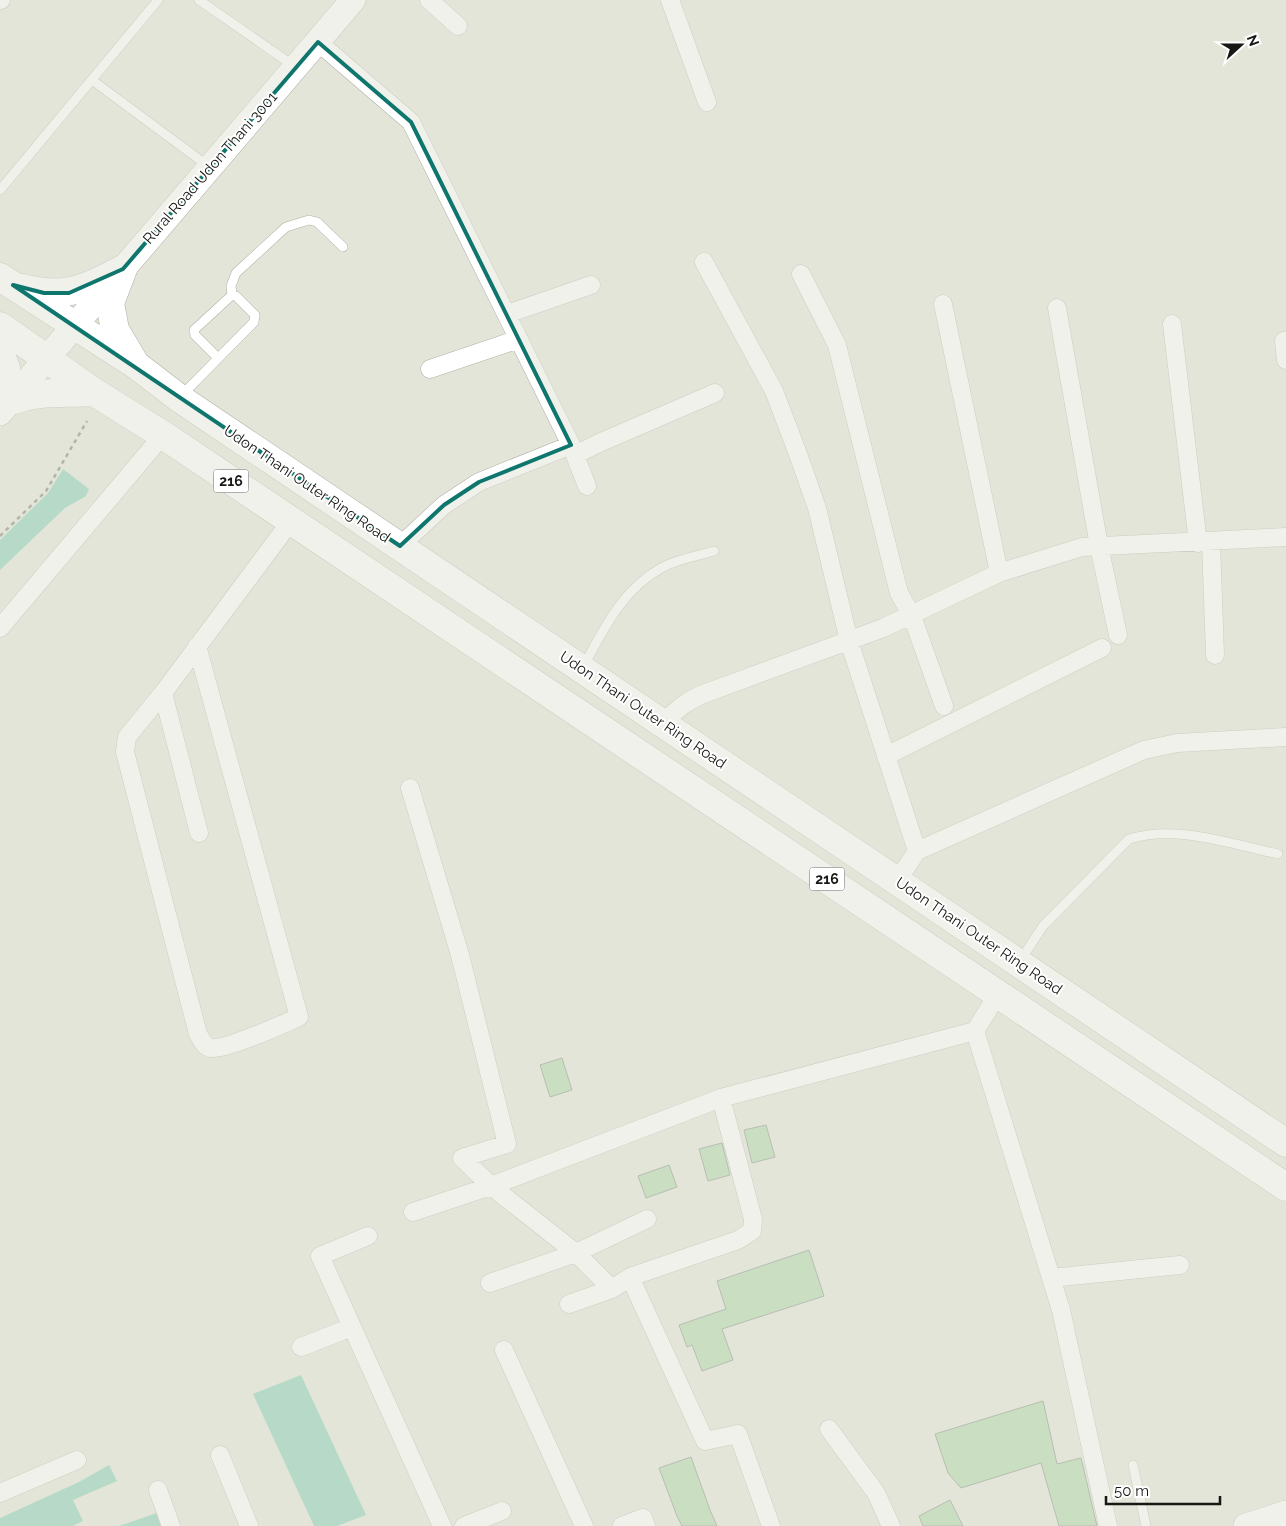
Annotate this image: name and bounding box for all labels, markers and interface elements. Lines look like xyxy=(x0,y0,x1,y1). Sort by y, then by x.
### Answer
north arrow xyxy=(1216,20,1266,70)
text: N xyxy=(1244,32,1263,48)
street label: Rural Road Udon Thani 3001 xyxy=(139,88,281,248)
street label: Udon Thani Outer Ring Road xyxy=(220,421,394,547)
road number: 216 xyxy=(214,470,248,492)
street label: Udon Thani Outer Ring Road xyxy=(556,647,730,773)
road number: 216 xyxy=(810,868,844,891)
street label: Udon Thani Outer Ring Road xyxy=(892,873,1066,999)
scale bar xyxy=(1106,1474,1220,1506)
text: 50 m xyxy=(1114,1482,1149,1500)

